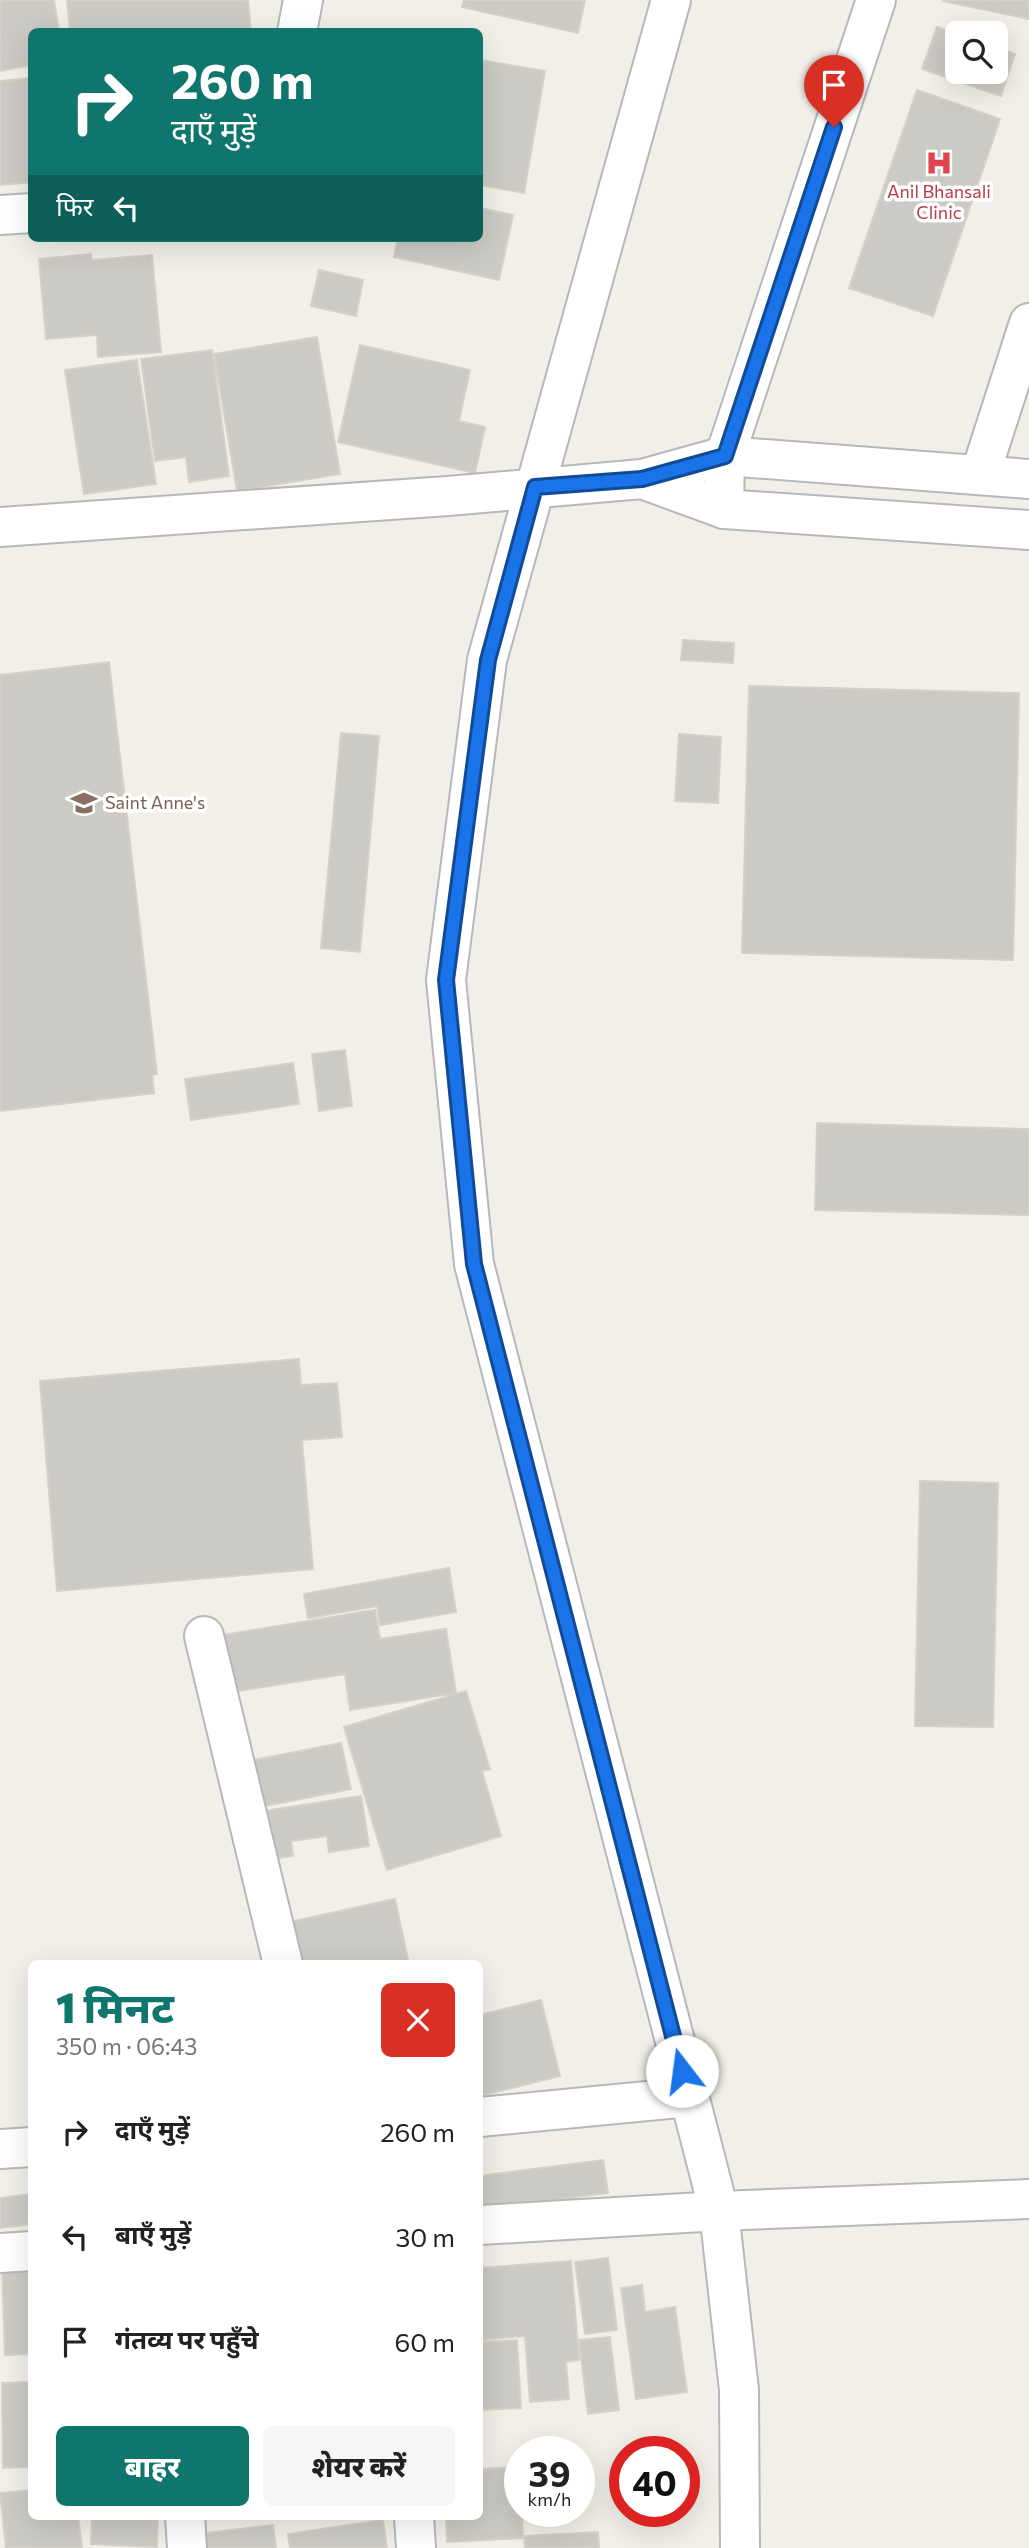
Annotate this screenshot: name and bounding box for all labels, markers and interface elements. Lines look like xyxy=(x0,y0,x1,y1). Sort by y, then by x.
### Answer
map controls xyxy=(945,21,1008,84)
button: search xyxy=(945,21,1008,84)
text: 260 m xyxy=(171,49,313,109)
pin xyxy=(804,55,864,127)
icon: right xyxy=(56,56,147,147)
icon: arrive xyxy=(815,66,853,104)
text: दाएँ मुड़ें xyxy=(171,109,256,149)
hospital icon: Anil Bhansali Clinic xyxy=(924,148,954,178)
place label: Anil Bhansali Clinic xyxy=(887,180,991,223)
icon: left xyxy=(107,189,145,227)
text: फिर xyxy=(56,190,93,221)
school or university icon: Saint Anne's xyxy=(69,788,99,818)
place label: Saint Anne's xyxy=(105,791,205,813)
text: 1 मिनट xyxy=(56,1980,174,2032)
button: close xyxy=(381,1983,455,2057)
text: 350 m · 06:43 xyxy=(56,2032,197,2060)
position arrow xyxy=(645,2034,719,2108)
icon: right xyxy=(56,2113,94,2151)
text: दाएँ मुड़ें xyxy=(115,2113,190,2144)
text: 260 m xyxy=(380,2116,455,2147)
icon: left xyxy=(56,2218,94,2256)
text: बाएँ मुड़ें xyxy=(115,2218,191,2249)
text: 30 m xyxy=(396,2221,455,2252)
icon: arrive xyxy=(56,2323,94,2361)
text: गंतव्य पर पहुँचे xyxy=(115,2323,259,2354)
text: 60 m xyxy=(395,2326,455,2357)
button: बाहर xyxy=(56,2426,249,2506)
button: शेयर करें xyxy=(263,2426,455,2506)
speed limit sign: 40 xyxy=(609,2436,700,2527)
text: 39 xyxy=(529,2451,570,2494)
text: km/h xyxy=(528,2488,571,2510)

